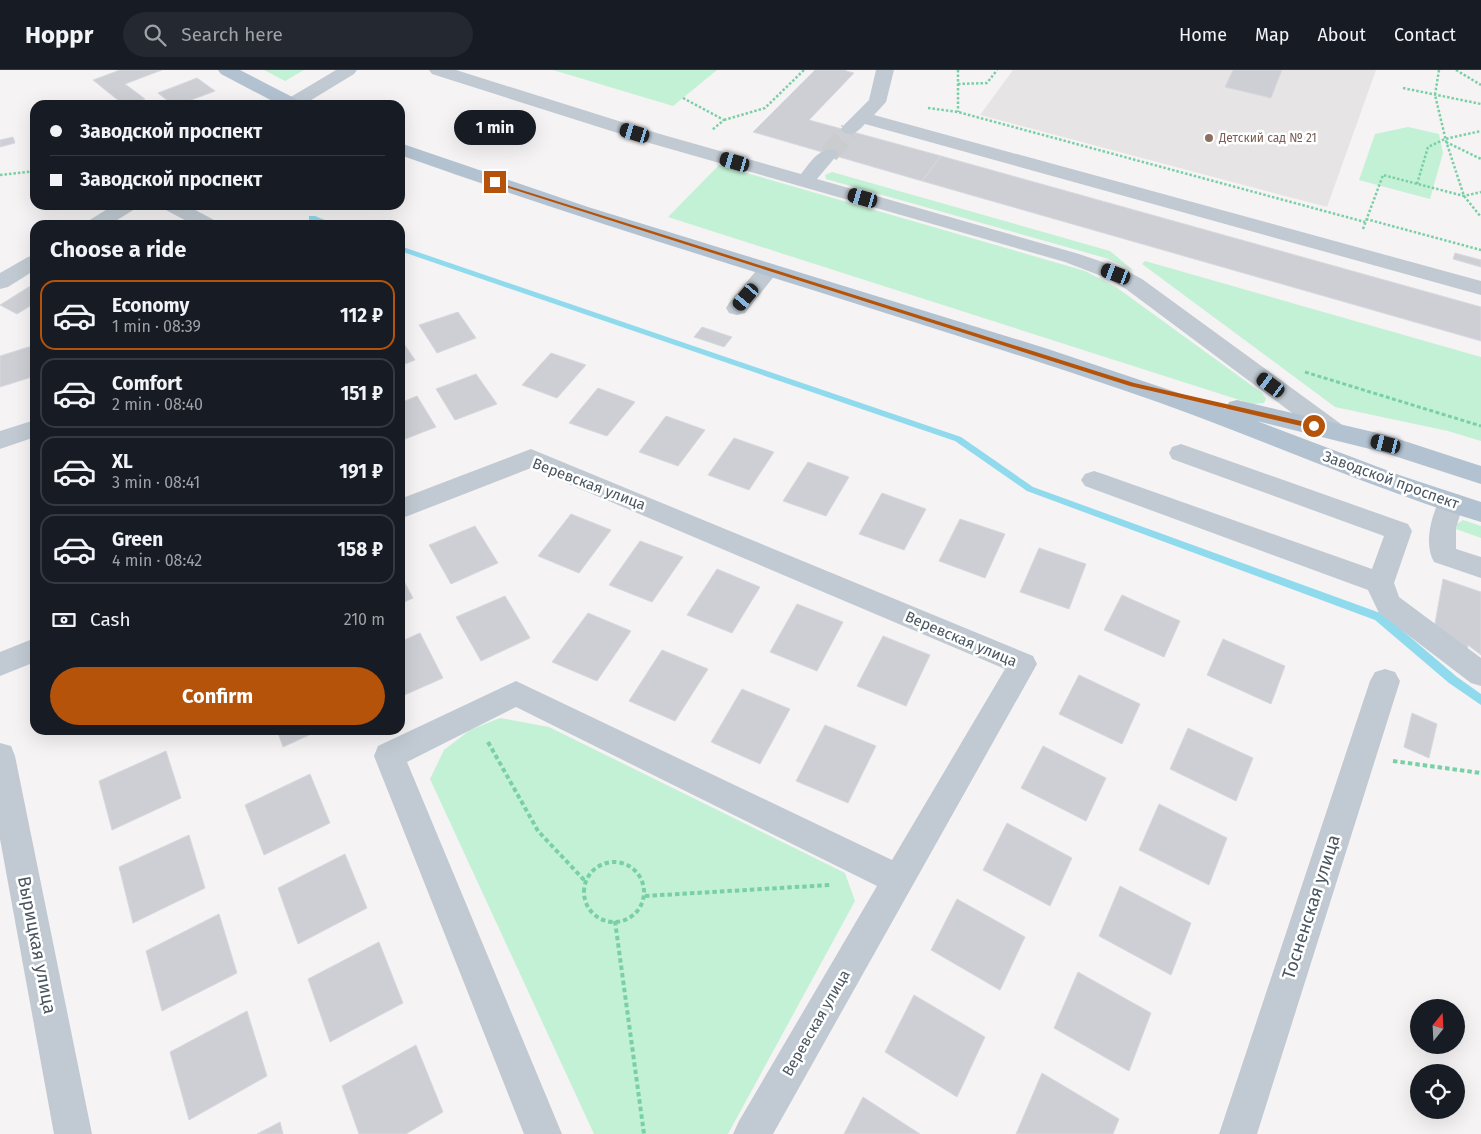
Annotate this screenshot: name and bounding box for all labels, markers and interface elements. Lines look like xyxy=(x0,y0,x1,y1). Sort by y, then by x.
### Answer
search box xyxy=(123,12,473,57)
text: Hoppr xyxy=(25,21,93,49)
icon: search xyxy=(141,21,169,49)
text: Search here xyxy=(181,23,283,46)
text: Home xyxy=(1179,24,1227,46)
text: Map xyxy=(1255,24,1289,46)
text: About xyxy=(1317,24,1366,46)
text: Contact xyxy=(1394,24,1456,46)
callout: 1 min xyxy=(454,109,536,144)
text: 1 min xyxy=(476,118,514,137)
text: Заводской проспект xyxy=(80,120,262,143)
car xyxy=(618,121,651,145)
place label: Детский сад № 21 xyxy=(1218,131,1317,145)
marker: Детский сад № 21 xyxy=(1203,132,1215,144)
car xyxy=(718,151,751,173)
text: Заводской проспект xyxy=(80,168,262,191)
route end xyxy=(484,171,506,193)
car xyxy=(846,187,879,209)
text: Choose a ride xyxy=(50,236,186,263)
car xyxy=(1099,262,1132,286)
car xyxy=(730,281,761,313)
icon: car xyxy=(52,293,97,338)
text: Economy xyxy=(112,294,189,317)
text: 112 ₽ xyxy=(340,304,383,327)
text: 1 min · 08:39 xyxy=(112,317,201,336)
car xyxy=(1254,370,1287,400)
icon: car xyxy=(52,371,97,416)
text: Comfort xyxy=(112,372,182,395)
text: 151 ₽ xyxy=(340,382,383,405)
text: 2 min · 08:40 xyxy=(112,395,203,414)
route start xyxy=(1303,415,1325,437)
car xyxy=(1369,433,1402,455)
street label: Заводской проспект xyxy=(1321,447,1462,513)
icon: car xyxy=(52,449,97,494)
text: XL xyxy=(112,450,133,473)
street label: Веревская улица xyxy=(530,454,648,514)
text: 191 ₽ xyxy=(339,460,383,483)
text: 3 min · 08:41 xyxy=(112,473,200,492)
icon: car xyxy=(52,527,97,572)
text: Green xyxy=(112,528,163,551)
text: 158 ₽ xyxy=(337,538,383,561)
text: 4 min · 08:42 xyxy=(112,551,202,570)
icon: cash xyxy=(50,606,78,634)
street label: Веревская улица xyxy=(902,607,1020,671)
text: Cash xyxy=(90,608,131,631)
text: 210 m xyxy=(344,610,385,629)
button: Confirm xyxy=(50,667,385,725)
street label: Тосненская улица xyxy=(1277,832,1345,982)
street label: Вырицкая улица xyxy=(13,874,61,1016)
street label: Веревская улица xyxy=(778,967,854,1079)
north arrow xyxy=(1410,999,1465,1054)
map controls xyxy=(1410,999,1465,1119)
button: locate xyxy=(1410,1064,1465,1119)

